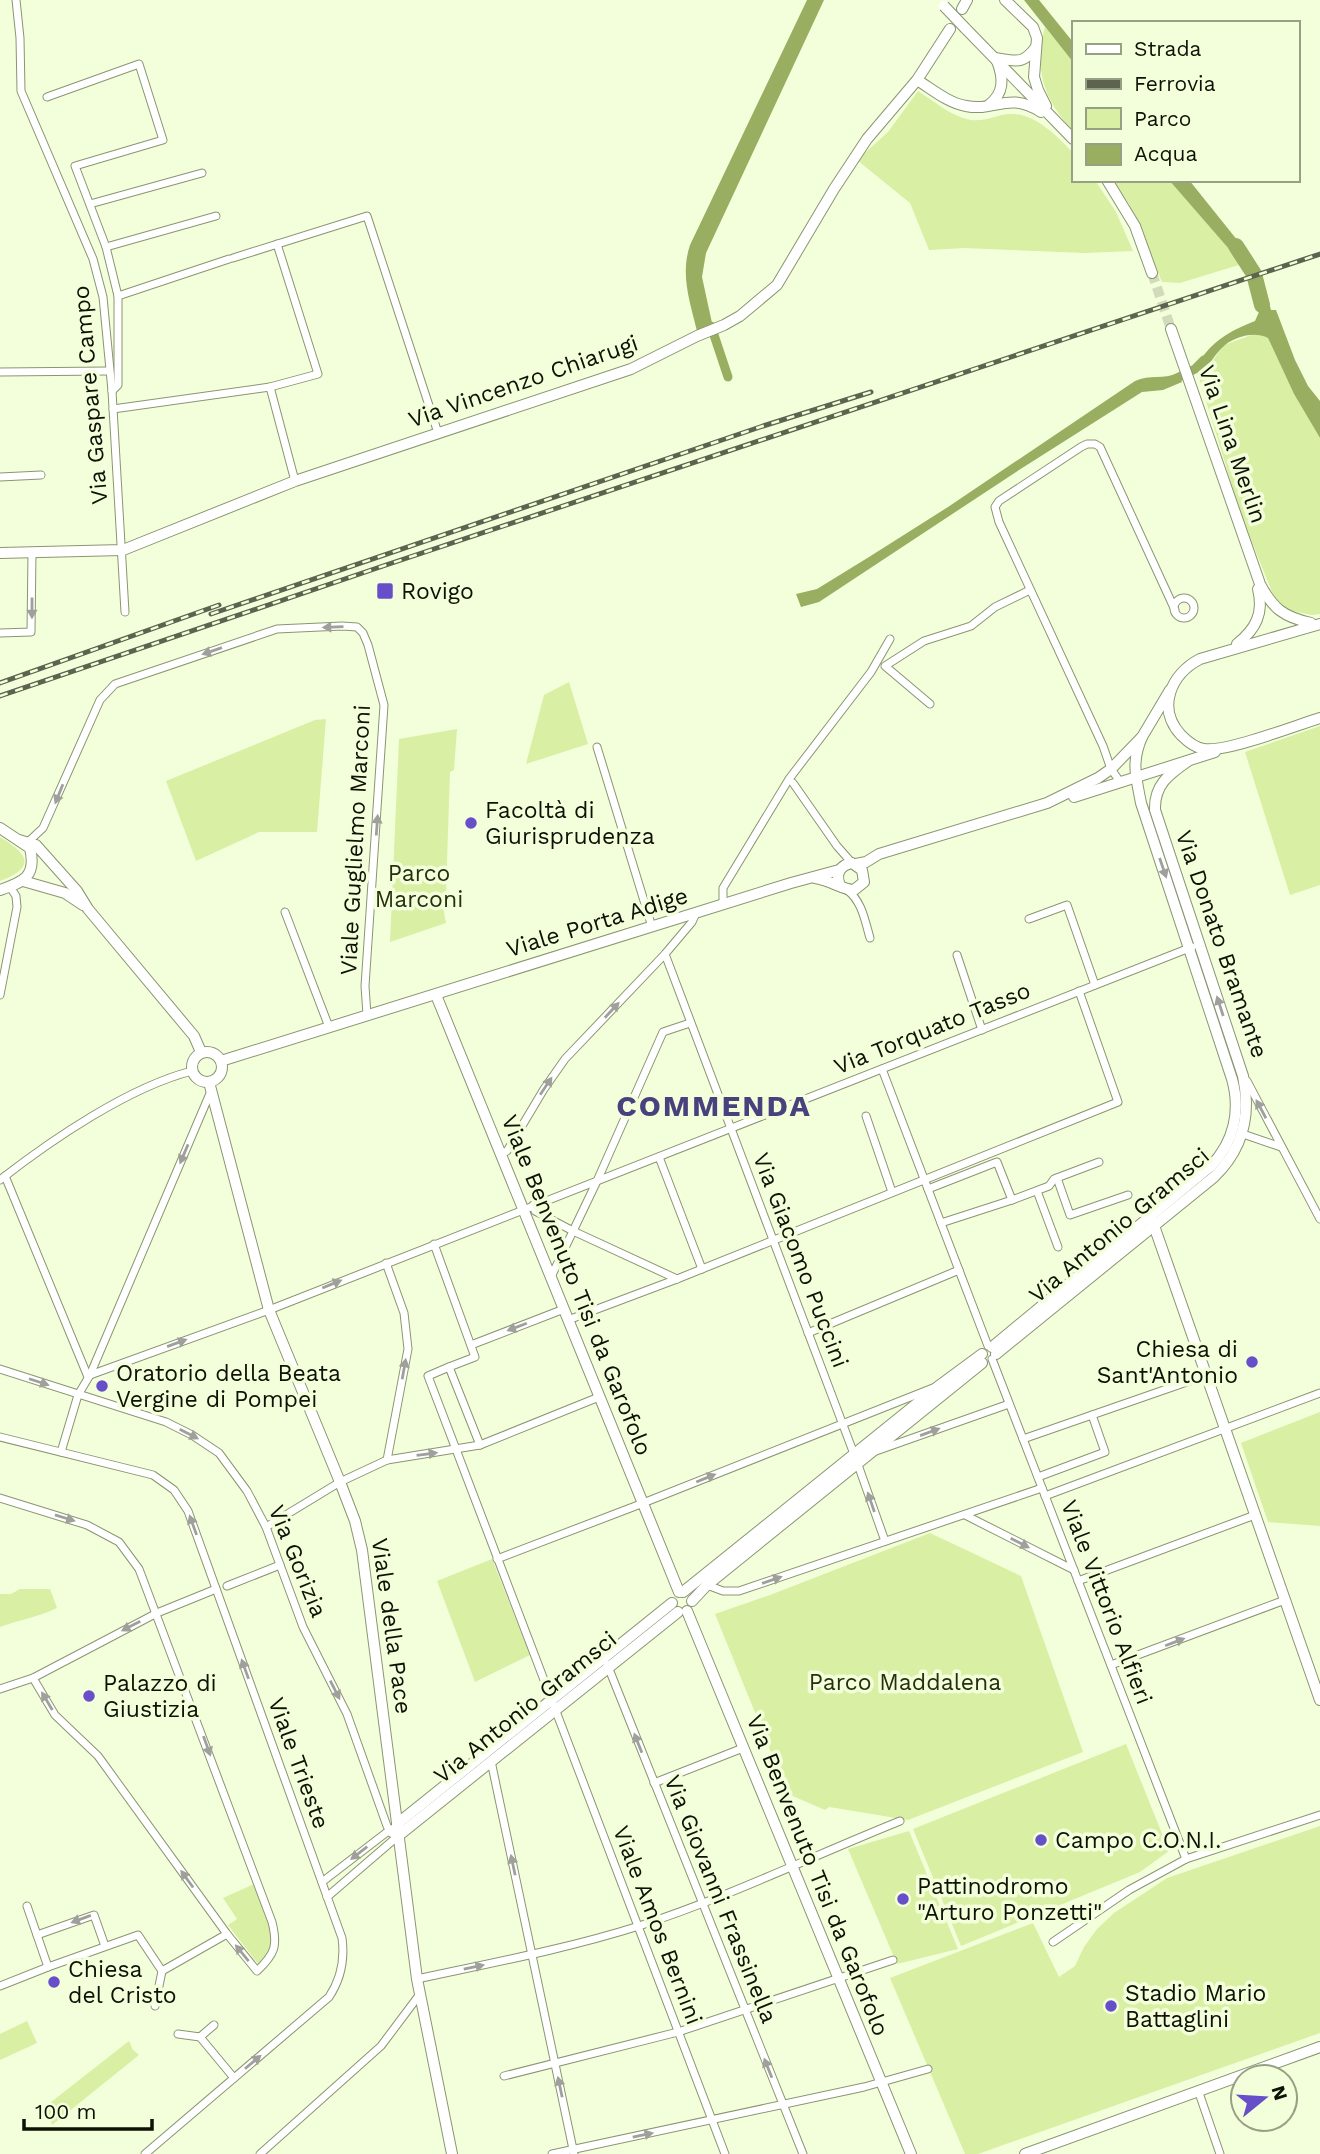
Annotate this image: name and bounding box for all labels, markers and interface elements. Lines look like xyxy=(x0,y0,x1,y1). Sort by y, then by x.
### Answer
legend xyxy=(1072,21,1299,182)
text: Strada xyxy=(1134,36,1202,61)
text: Ferrovia xyxy=(1134,71,1216,96)
text: Parco xyxy=(1134,106,1191,131)
text: Acqua xyxy=(1134,141,1198,166)
street label: Via Gaspare Campo xyxy=(67,284,114,506)
street label: Via Vincenzo Chiarugi xyxy=(405,329,642,433)
street label: Via Lina Merlin xyxy=(1193,362,1272,527)
place label: Rovigo xyxy=(401,578,474,605)
marker: Rovigo xyxy=(375,581,395,601)
one-way arrow xyxy=(26,597,38,619)
one-way arrow xyxy=(322,621,344,632)
one-way arrow xyxy=(202,646,223,657)
street label: Viale Guglielmo Marconi xyxy=(335,704,376,976)
one-way arrow xyxy=(53,784,64,805)
place label: Facoltà di Giurisprudenza xyxy=(485,797,655,850)
one-way arrow xyxy=(372,813,383,835)
marker: Facoltà di Giurisprudenza xyxy=(463,815,479,831)
street label: Via Donato Bramante xyxy=(1170,827,1273,1061)
one-way arrow xyxy=(1158,857,1168,878)
park label: Parco Marconi xyxy=(375,860,463,913)
street label: Viale Porta Adige xyxy=(503,882,691,963)
street label: Via Torquato Tasso xyxy=(830,977,1034,1080)
one-way arrow xyxy=(1214,995,1225,1016)
one-way arrow xyxy=(604,1001,621,1018)
one-way arrow xyxy=(540,1077,553,1096)
district label: COMMENDA xyxy=(616,1088,812,1123)
one-way arrow xyxy=(1256,1099,1267,1119)
street label: Viale Benvenuto Tisi da Garofolo xyxy=(496,1111,657,1459)
street label: Via Antonio Gramsci xyxy=(1024,1142,1215,1309)
one-way arrow xyxy=(178,1143,189,1164)
street label: Via Giacomo Puccini xyxy=(747,1149,854,1371)
one-way arrow xyxy=(322,1279,343,1290)
one-way arrow xyxy=(507,1321,528,1332)
place label: Chiesa di Sant'Antonio xyxy=(1097,1336,1238,1389)
one-way arrow xyxy=(167,1337,188,1348)
marker: Chiesa di Sant'Antonio xyxy=(1244,1354,1260,1370)
one-way arrow xyxy=(399,1358,410,1380)
place label: Oratorio della Beata Vergine di Pompei xyxy=(116,1360,341,1413)
one-way arrow xyxy=(29,1377,50,1388)
marker: Oratorio della Beata Vergine di Pompei xyxy=(94,1378,110,1394)
one-way arrow xyxy=(920,1426,941,1437)
one-way arrow xyxy=(179,1427,199,1439)
one-way arrow xyxy=(416,1449,438,1460)
one-way arrow xyxy=(696,1472,716,1484)
one-way arrow xyxy=(865,1491,876,1512)
street label: Viale Vittorio Alfieri xyxy=(1055,1496,1158,1708)
street label: Via Gorizia xyxy=(263,1501,332,1621)
one-way arrow xyxy=(55,1514,76,1524)
one-way arrow xyxy=(187,1515,198,1536)
street label: Viale della Pace xyxy=(366,1536,417,1716)
one-way arrow xyxy=(1010,1537,1030,1548)
one-way arrow xyxy=(762,1574,783,1585)
one-way arrow xyxy=(121,1621,141,1632)
street label: Via Antonio Gramsci xyxy=(429,1625,622,1789)
one-way arrow xyxy=(1164,1636,1185,1647)
one-way arrow xyxy=(239,1659,250,1680)
park label: Parco Maddalena xyxy=(809,1669,1001,1696)
place label: Palazzo di Giustizia xyxy=(103,1670,217,1723)
one-way arrow xyxy=(329,1680,340,1700)
marker: Palazzo di Giustizia xyxy=(81,1688,97,1704)
one-way arrow xyxy=(40,1692,53,1711)
street label: Viale Trieste xyxy=(262,1694,335,1832)
street label: Via Benvenuto Tisi da Garofolo xyxy=(741,1711,894,2040)
one-way arrow xyxy=(633,1732,644,1753)
one-way arrow xyxy=(201,1736,212,1757)
street label: Via Giovanni Frassinella xyxy=(658,1771,783,2027)
street label: Viale Amos Bernini xyxy=(607,1822,708,2028)
place label: Campo C.O.N.I. xyxy=(1055,1827,1221,1854)
marker: Campo C.O.N.I. xyxy=(1033,1832,1049,1848)
one-way arrow xyxy=(350,1845,368,1859)
one-way arrow xyxy=(507,1854,518,1876)
one-way arrow xyxy=(180,1870,194,1888)
place label: Pattinodromo "Arturo Ponzetti" xyxy=(917,1873,1102,1926)
marker: Pattinodromo "Arturo Ponzetti" xyxy=(895,1891,911,1907)
one-way arrow xyxy=(71,1914,92,1925)
one-way arrow xyxy=(235,1944,250,1961)
place label: Chiesa del Cristo xyxy=(68,1956,177,2009)
one-way arrow xyxy=(463,1961,485,1972)
marker: Chiesa del Cristo xyxy=(46,1974,62,1990)
place label: Stadio Mario Battaglini xyxy=(1125,1980,1266,2033)
marker: Stadio Mario Battaglini xyxy=(1103,1998,1119,2014)
one-way arrow xyxy=(245,2055,262,2070)
one-way arrow xyxy=(762,2057,773,2078)
north arrow xyxy=(1229,2063,1299,2133)
one-way arrow xyxy=(554,2076,565,2098)
text: N xyxy=(1267,2083,1293,2103)
scale bar xyxy=(24,2088,152,2132)
text: 100 m xyxy=(35,2099,97,2124)
one-way arrow xyxy=(632,2129,654,2140)

